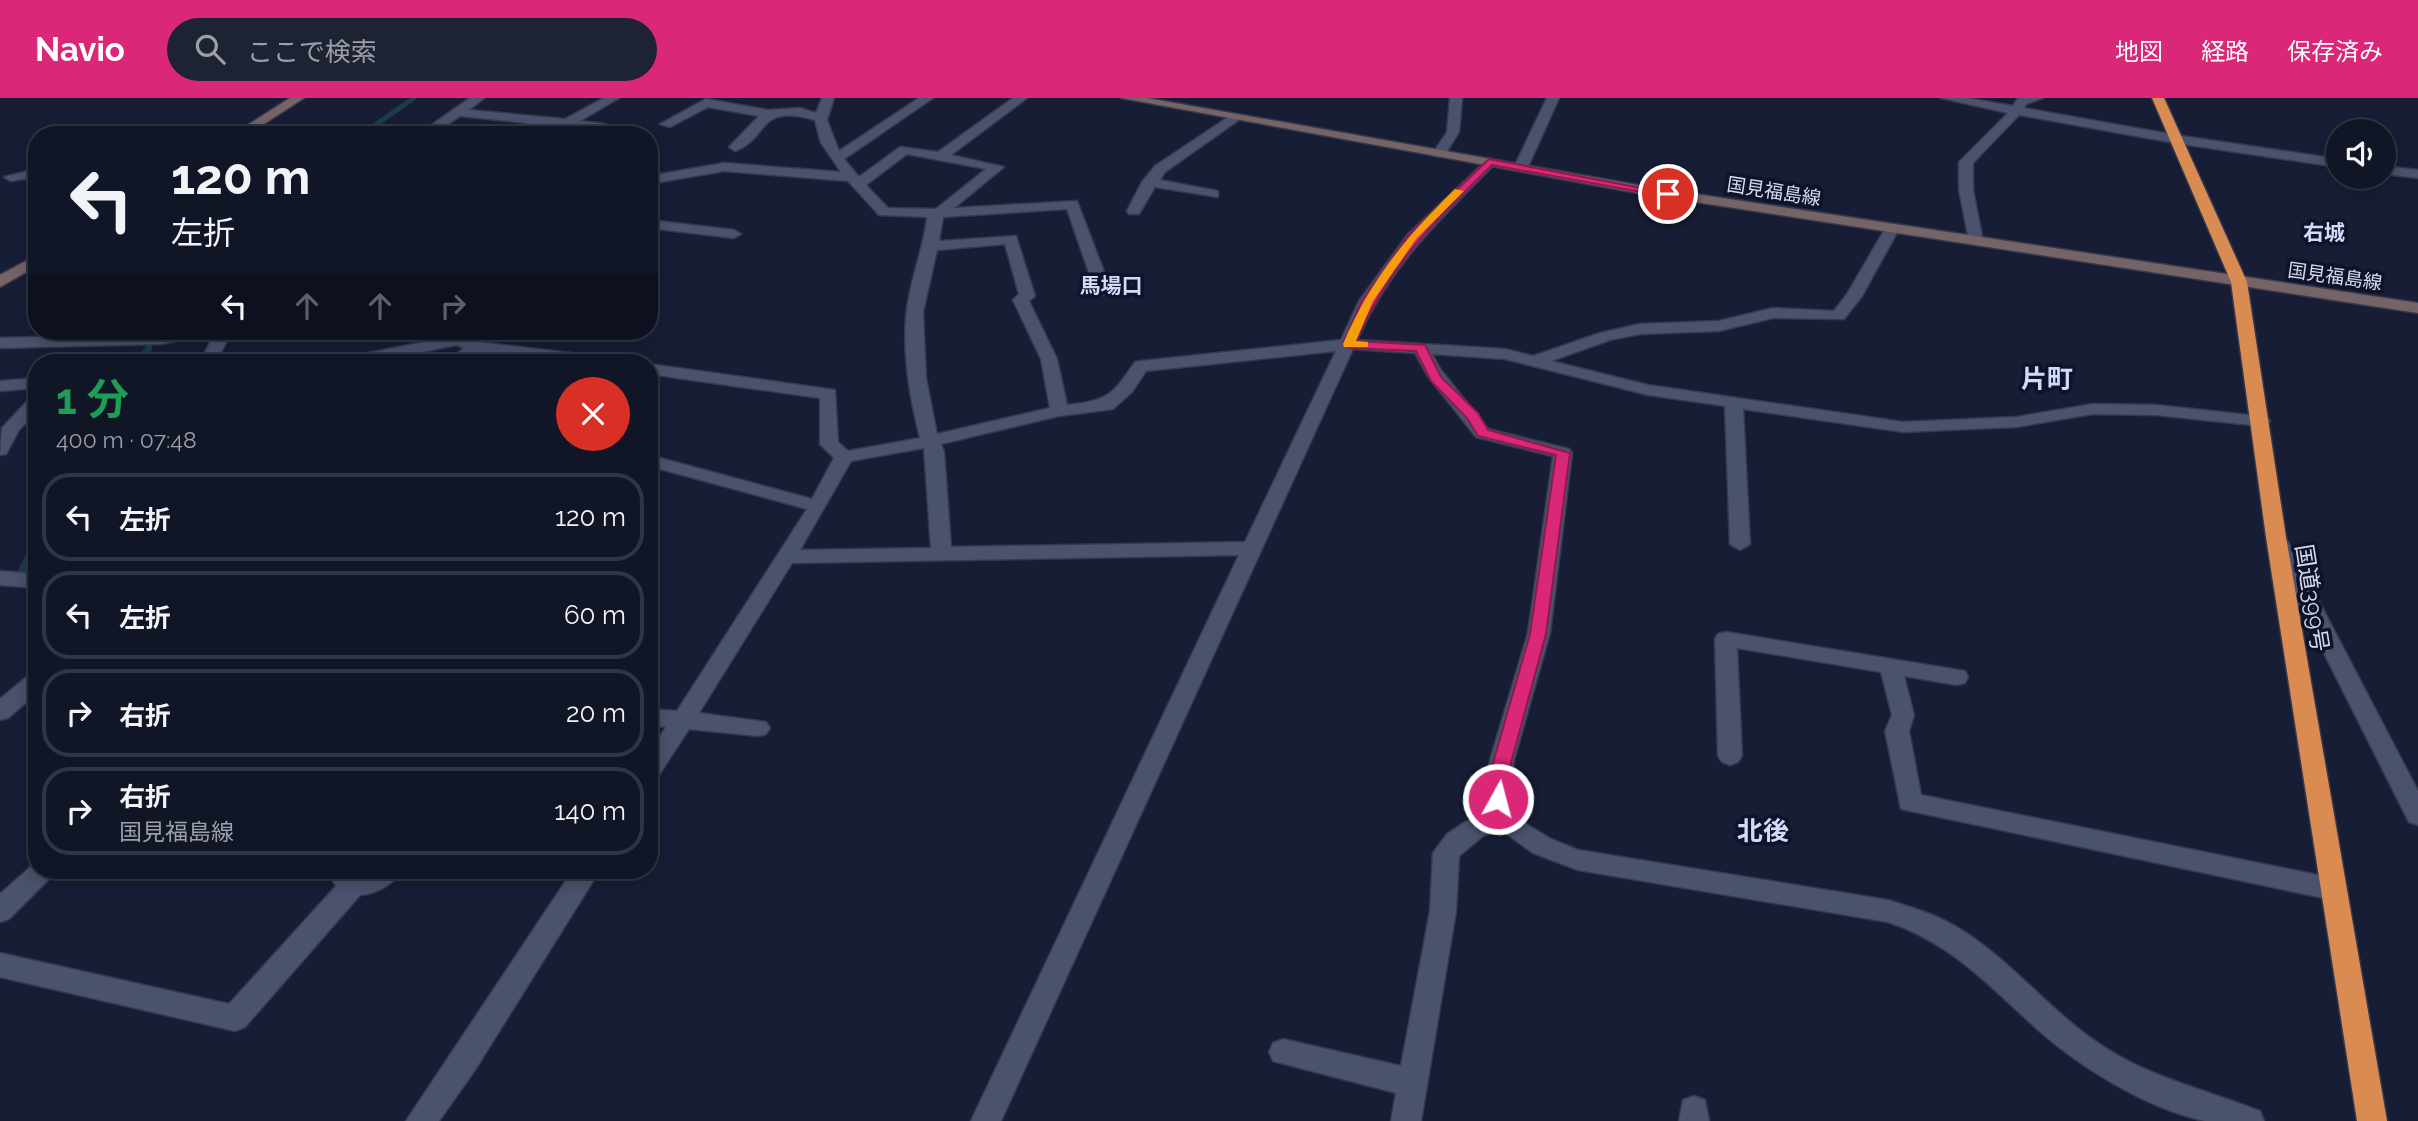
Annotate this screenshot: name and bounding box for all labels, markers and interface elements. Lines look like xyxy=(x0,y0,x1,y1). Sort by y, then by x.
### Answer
search box xyxy=(167,18,657,81)
text: Navio xyxy=(35,30,125,69)
icon: search xyxy=(191,30,229,68)
text: ここで検索 xyxy=(247,37,377,67)
text: 地図 xyxy=(2115,37,2163,66)
text: 経路 xyxy=(2201,37,2249,66)
text: 保存済み xyxy=(2287,37,2383,66)
map controls xyxy=(2326,119,2396,189)
button: sound xyxy=(2326,119,2396,189)
text: 120 m xyxy=(171,148,310,205)
icon: left xyxy=(56,154,147,245)
pin xyxy=(1638,164,1698,224)
street label: 国見福島線 xyxy=(1725,173,1823,209)
icon: arrive xyxy=(1649,175,1687,213)
text: 左折 xyxy=(171,214,235,251)
district label: 右城 xyxy=(2303,220,2345,245)
street label: 国見福島線 xyxy=(2286,258,2384,294)
district label: 馬場口 xyxy=(1080,273,1143,298)
icon: left xyxy=(215,287,253,325)
icon: ahead xyxy=(288,287,326,325)
icon: ahead xyxy=(361,287,399,325)
icon: right xyxy=(434,287,472,325)
district label: 片町 xyxy=(2021,364,2073,394)
text: 1 分 xyxy=(56,375,129,424)
button: close xyxy=(556,377,630,451)
text: 400 m · 07:48 xyxy=(56,426,197,453)
icon: left xyxy=(60,498,98,536)
text: 120 m xyxy=(555,502,626,532)
text: 左折 xyxy=(119,505,171,535)
street label: 国道399号 xyxy=(2291,542,2334,653)
icon: left xyxy=(60,596,98,634)
text: 60 m xyxy=(564,600,626,630)
text: 左折 xyxy=(119,603,171,633)
icon: right xyxy=(60,694,98,732)
text: 20 m xyxy=(566,698,626,728)
text: 右折 xyxy=(119,701,171,731)
position arrow xyxy=(1461,762,1535,836)
text: 右折 xyxy=(119,782,171,812)
icon: right xyxy=(60,792,98,830)
text: 140 m xyxy=(554,796,626,826)
district label: 北後 xyxy=(1737,816,1789,846)
text: 国見福島線 xyxy=(119,818,234,845)

